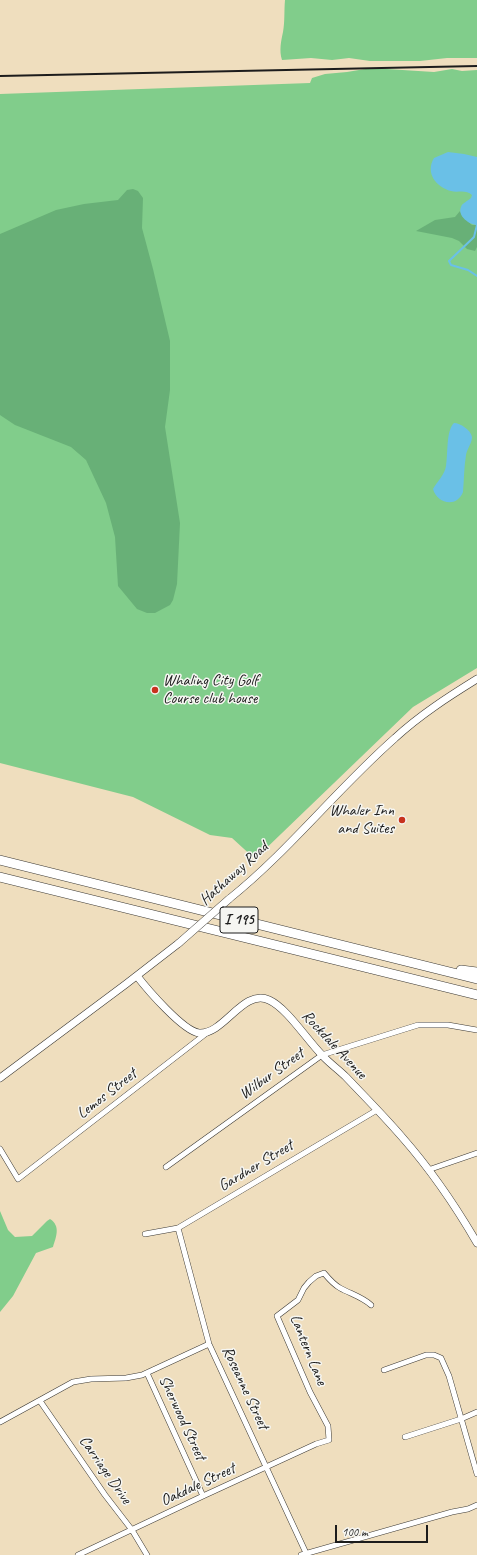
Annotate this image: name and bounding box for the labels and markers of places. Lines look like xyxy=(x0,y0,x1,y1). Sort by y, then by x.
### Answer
place label: Whaling City Golf Course club house xyxy=(163,671,258,709)
marker: Whaling City Golf Course club house xyxy=(150,685,160,695)
place label: Whaler Inn and Suites xyxy=(329,801,394,839)
marker: Whaler Inn and Suites xyxy=(397,815,407,825)

